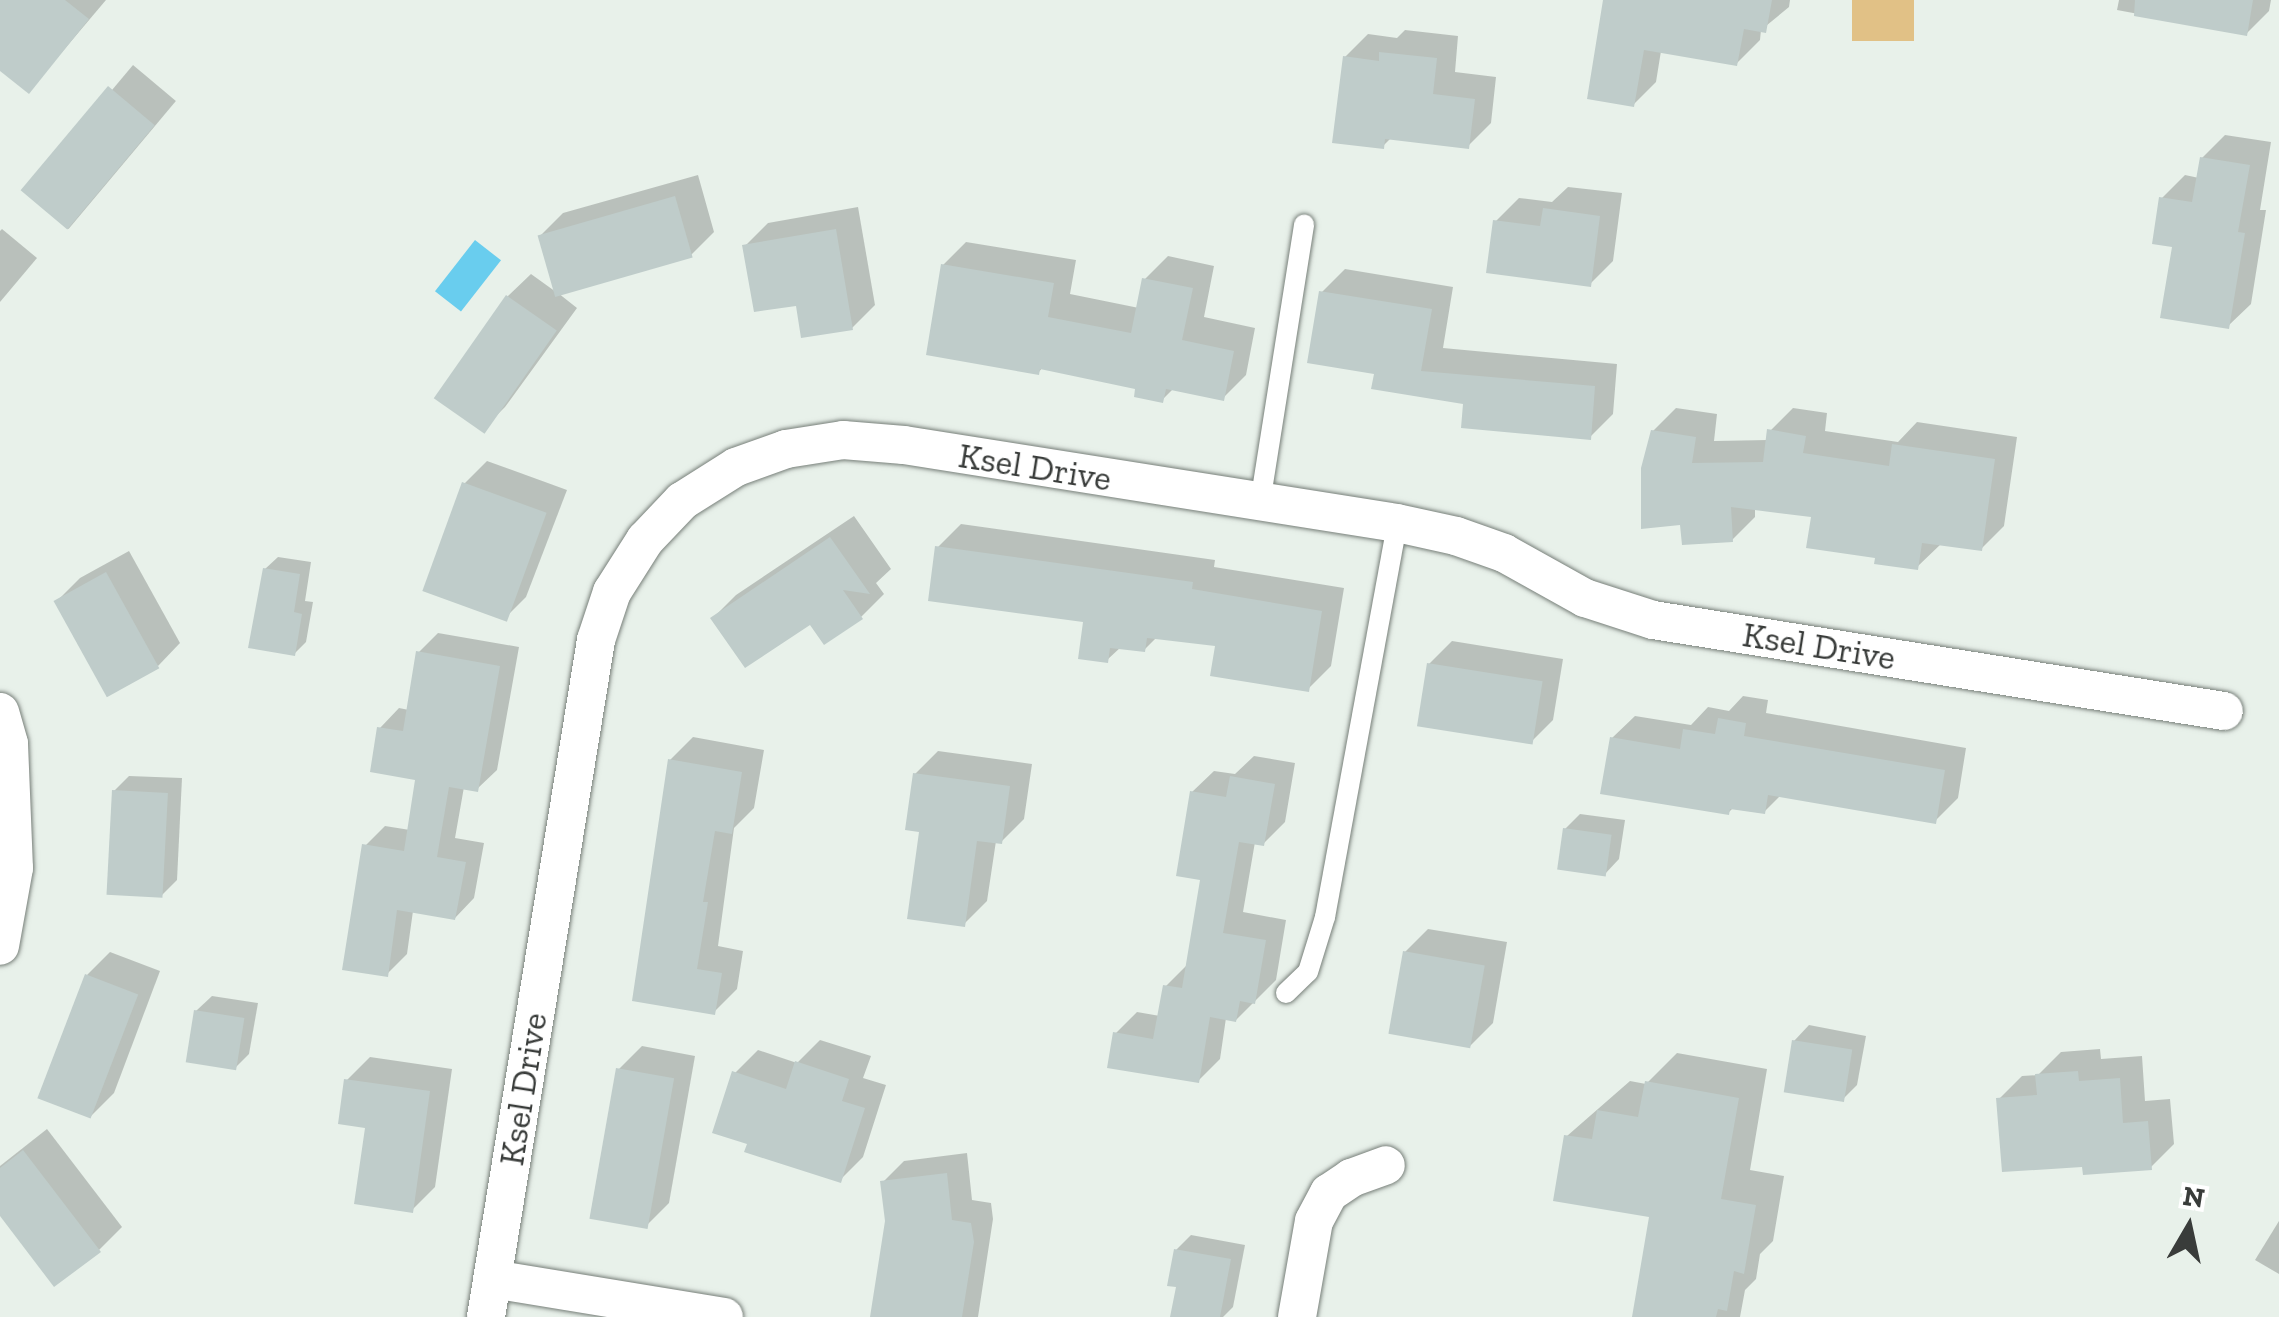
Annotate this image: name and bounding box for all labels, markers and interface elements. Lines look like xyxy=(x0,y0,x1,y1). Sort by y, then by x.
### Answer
street label: Ksel Drive xyxy=(956,434,1114,500)
street label: Ksel Drive xyxy=(1740,613,1898,679)
street label: Ksel Drive xyxy=(490,1010,556,1168)
north arrow xyxy=(2139,1177,2239,1277)
text: N xyxy=(2181,1179,2207,1215)

